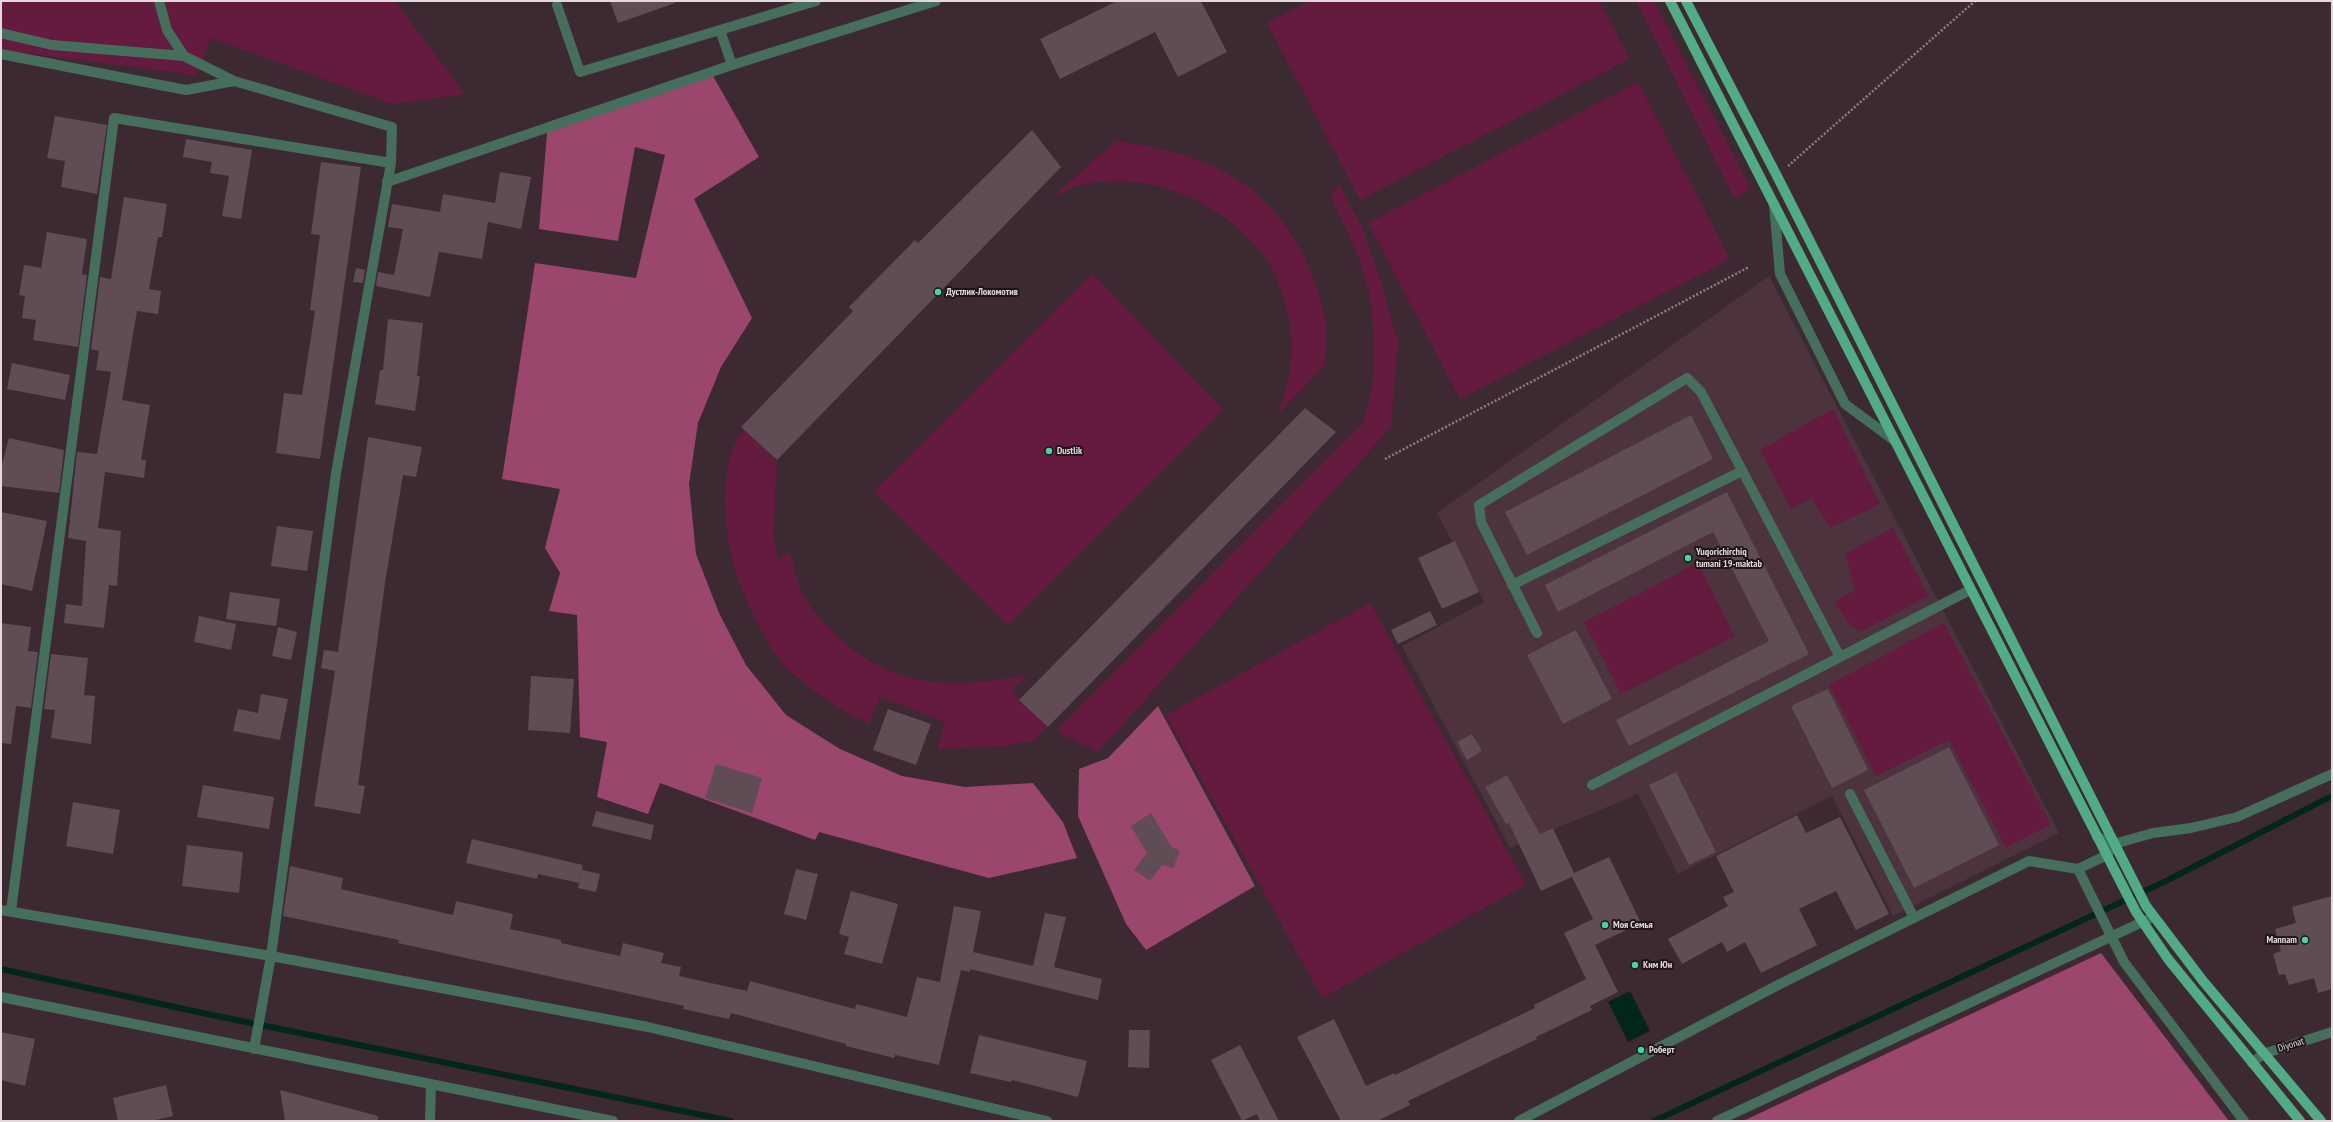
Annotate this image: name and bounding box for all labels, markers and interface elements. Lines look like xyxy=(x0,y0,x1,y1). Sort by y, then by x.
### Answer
place label: Дустлик-Локомотив xyxy=(946,286,1018,298)
marker: Дустлик-Локомотив xyxy=(933,287,943,297)
place label: Dustlik xyxy=(1057,445,1082,457)
marker: Dustlik xyxy=(1044,446,1054,456)
place label: Yuqorichirchiq tumani 19-maktab xyxy=(1696,546,1762,570)
marker: Yuqorichirchiq tumani 19-maktab xyxy=(1683,553,1693,563)
place label: Моя Семья xyxy=(1613,919,1653,931)
marker: Моя Семья xyxy=(1600,920,1610,930)
place label: Mannam xyxy=(2266,934,2297,946)
marker: Mannam xyxy=(2300,935,2310,945)
place label: Ким Юн xyxy=(1643,959,1672,971)
marker: Ким Юн xyxy=(1630,960,1640,970)
street label: Diyonat xyxy=(2277,1035,2305,1055)
place label: Роберт xyxy=(1649,1044,1675,1056)
marker: Роберт xyxy=(1636,1045,1646,1055)

